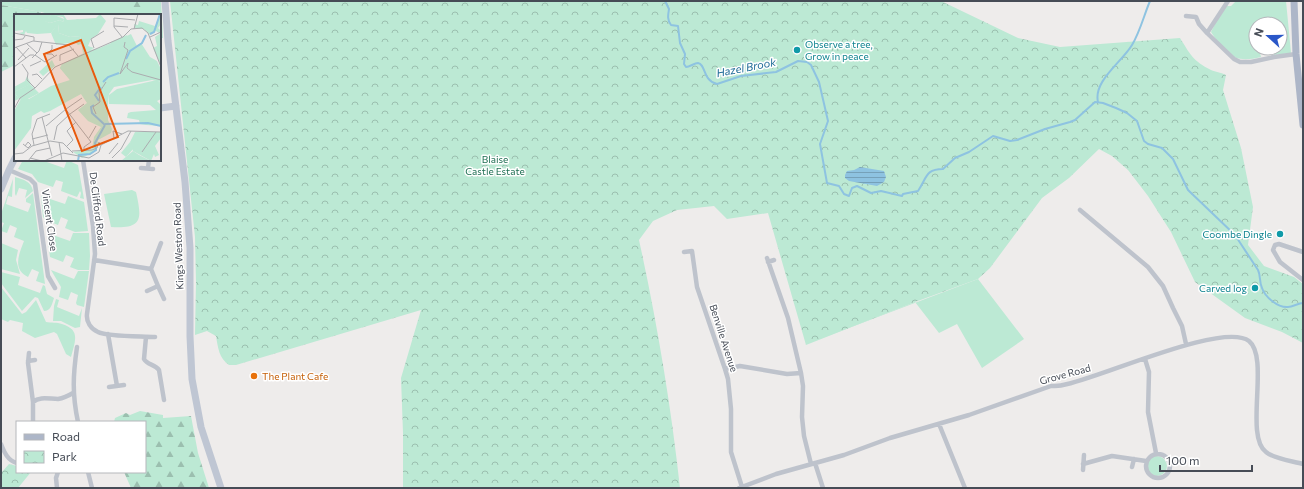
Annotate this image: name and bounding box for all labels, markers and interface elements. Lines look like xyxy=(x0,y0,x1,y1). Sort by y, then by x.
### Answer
inset map xyxy=(14,14,161,161)
north arrow xyxy=(1248,16,1288,56)
text: N xyxy=(1251,26,1266,38)
place label: Observe a tree, Grow in peace xyxy=(805,38,873,62)
marker: Observe a tree, Grow in peace xyxy=(792,45,802,55)
water label: Hazel Brook xyxy=(715,55,778,79)
park label: Blaise Castle Estate xyxy=(465,153,525,177)
street label: De Clifford Road xyxy=(87,171,109,247)
street label: Vincent Close xyxy=(40,188,60,252)
street label: Kings Weston Road xyxy=(170,202,186,290)
place label: Coombe Dingle xyxy=(1202,228,1272,240)
marker: Coombe Dingle xyxy=(1275,229,1285,239)
place label: Carved log xyxy=(1199,282,1248,294)
marker: Carved log xyxy=(1250,283,1260,293)
street label: Benville Avenue xyxy=(707,303,741,373)
street label: Grove Road xyxy=(1038,361,1092,387)
place label: The Plant Cafe xyxy=(262,370,328,382)
marker: The Plant Cafe xyxy=(249,371,259,381)
legend xyxy=(16,421,146,473)
text: Road xyxy=(52,429,80,443)
scale bar xyxy=(1160,447,1252,473)
text: Park xyxy=(52,449,78,463)
text: 100 m xyxy=(1166,453,1200,467)

